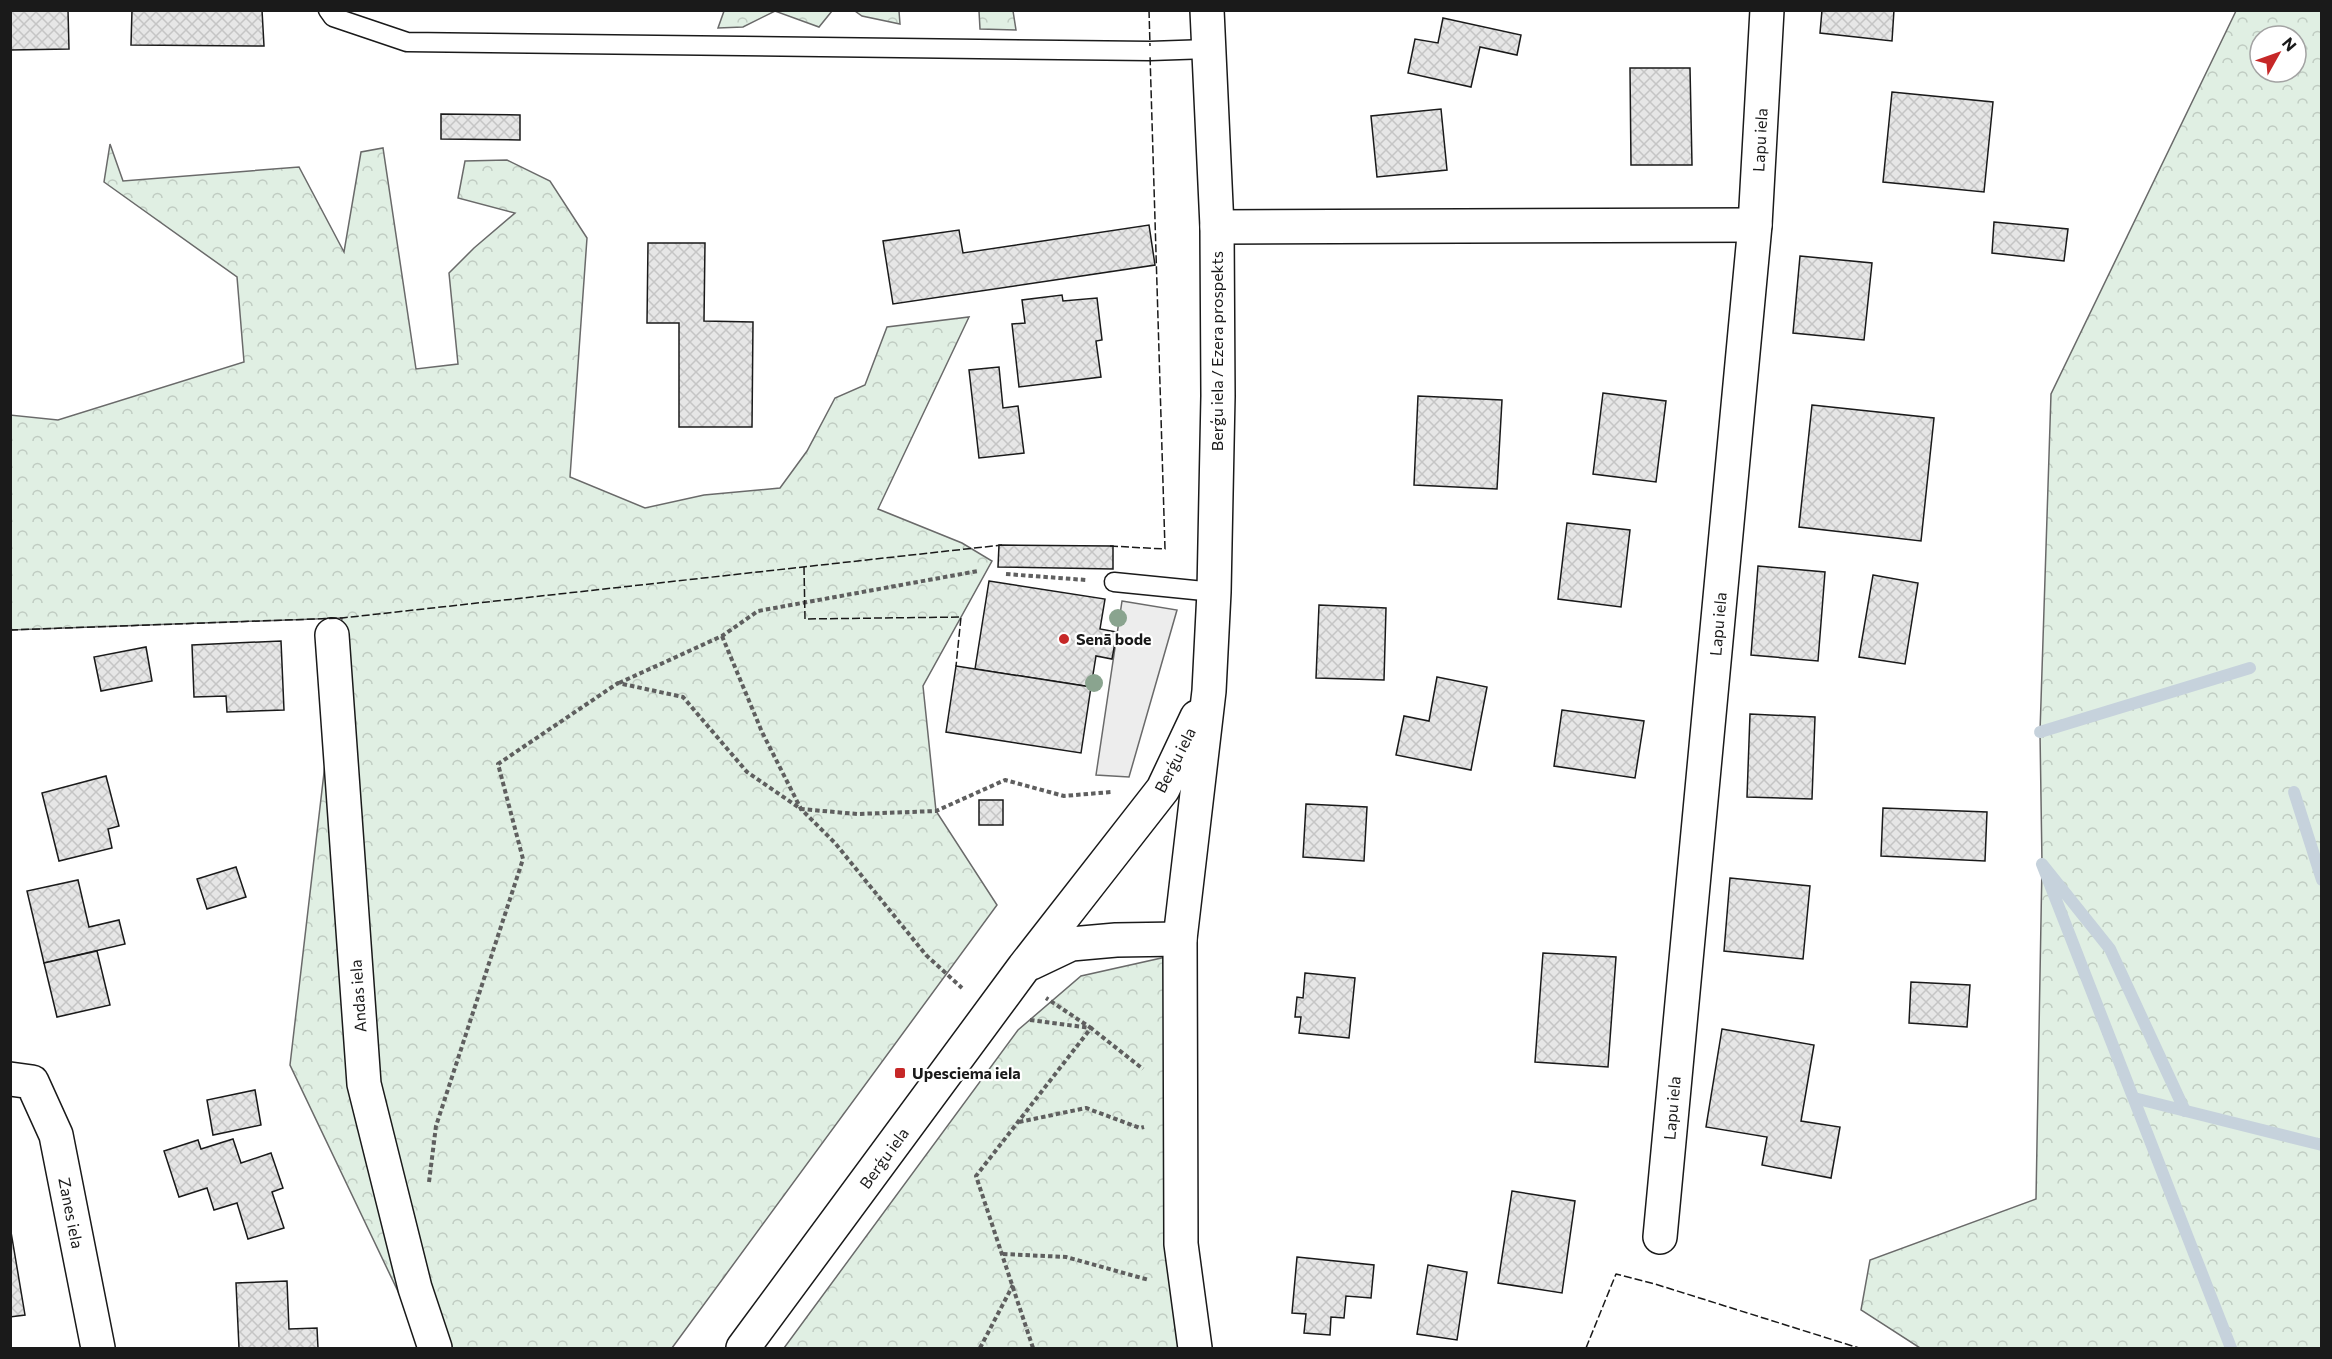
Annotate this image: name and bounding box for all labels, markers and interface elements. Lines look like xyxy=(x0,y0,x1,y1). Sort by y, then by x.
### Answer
north arrow xyxy=(2248,24,2308,84)
text: N xyxy=(2279,33,2301,55)
street label: Lapu iela xyxy=(1748,108,1771,172)
street label: Berģu iela / Ezera prospekts xyxy=(1207,251,1226,451)
street label: Lapu iela xyxy=(1705,591,1730,657)
place label: Senā bode xyxy=(1076,629,1152,648)
marker: Senā bode xyxy=(1057,632,1071,646)
street label: Berģu iela xyxy=(1150,724,1199,796)
street label: Andas iela xyxy=(345,959,370,1033)
place label: Upesciema iela xyxy=(912,1063,1021,1082)
marker: Upesciema iela xyxy=(893,1066,907,1080)
street label: Lapu iela xyxy=(1659,1075,1684,1141)
street label: Berģu iela xyxy=(855,1123,912,1192)
street label: Zanes iela xyxy=(55,1176,88,1250)

